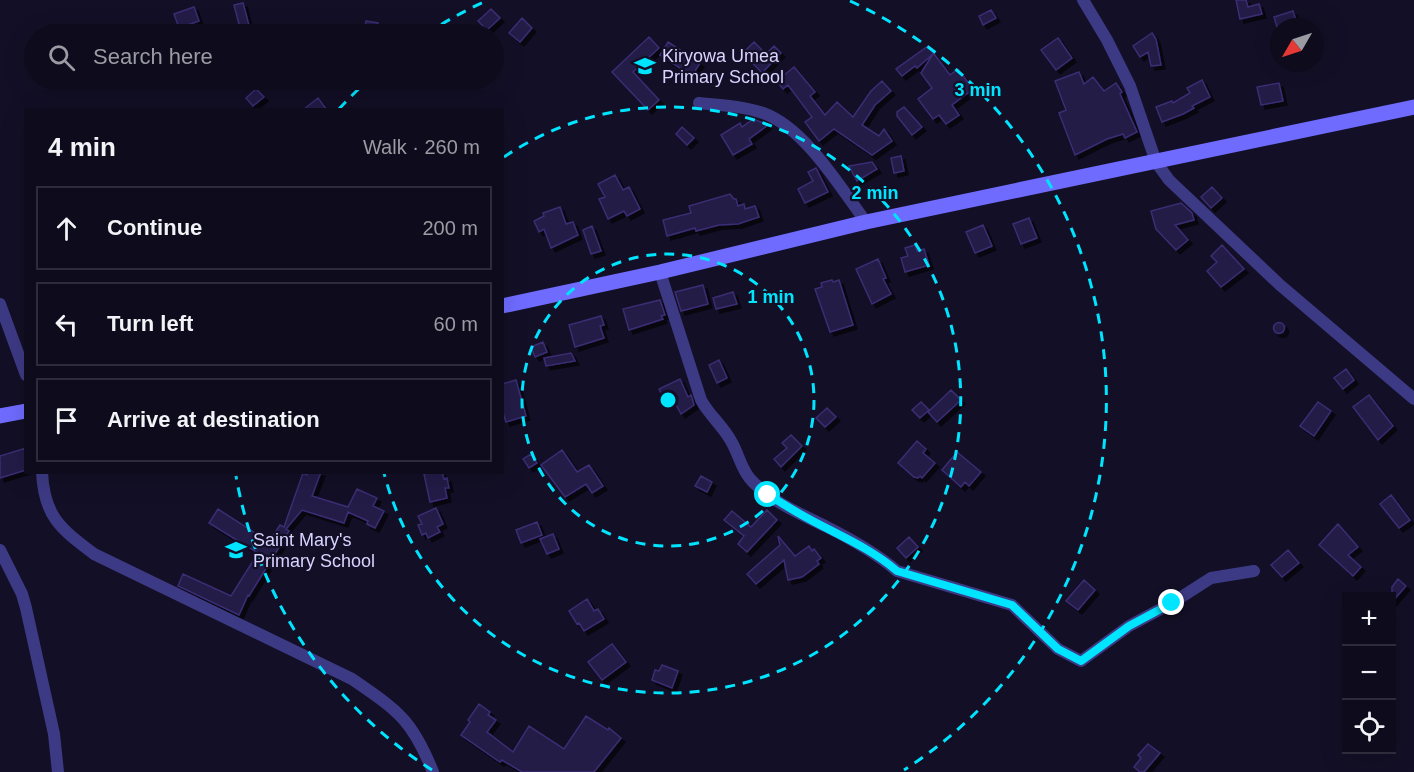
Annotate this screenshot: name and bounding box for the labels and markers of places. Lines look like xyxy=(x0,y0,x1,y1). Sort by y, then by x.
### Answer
place label: Kiryowa Umea Primary School xyxy=(662,46,784,87)
school or university icon: Kiryowa Umea Primary School xyxy=(633,54,657,78)
centre of rings xyxy=(658,390,678,410)
place label: Saint Mary's Primary School xyxy=(253,530,375,571)
school or university icon: Saint Mary's Primary School xyxy=(224,538,248,562)

